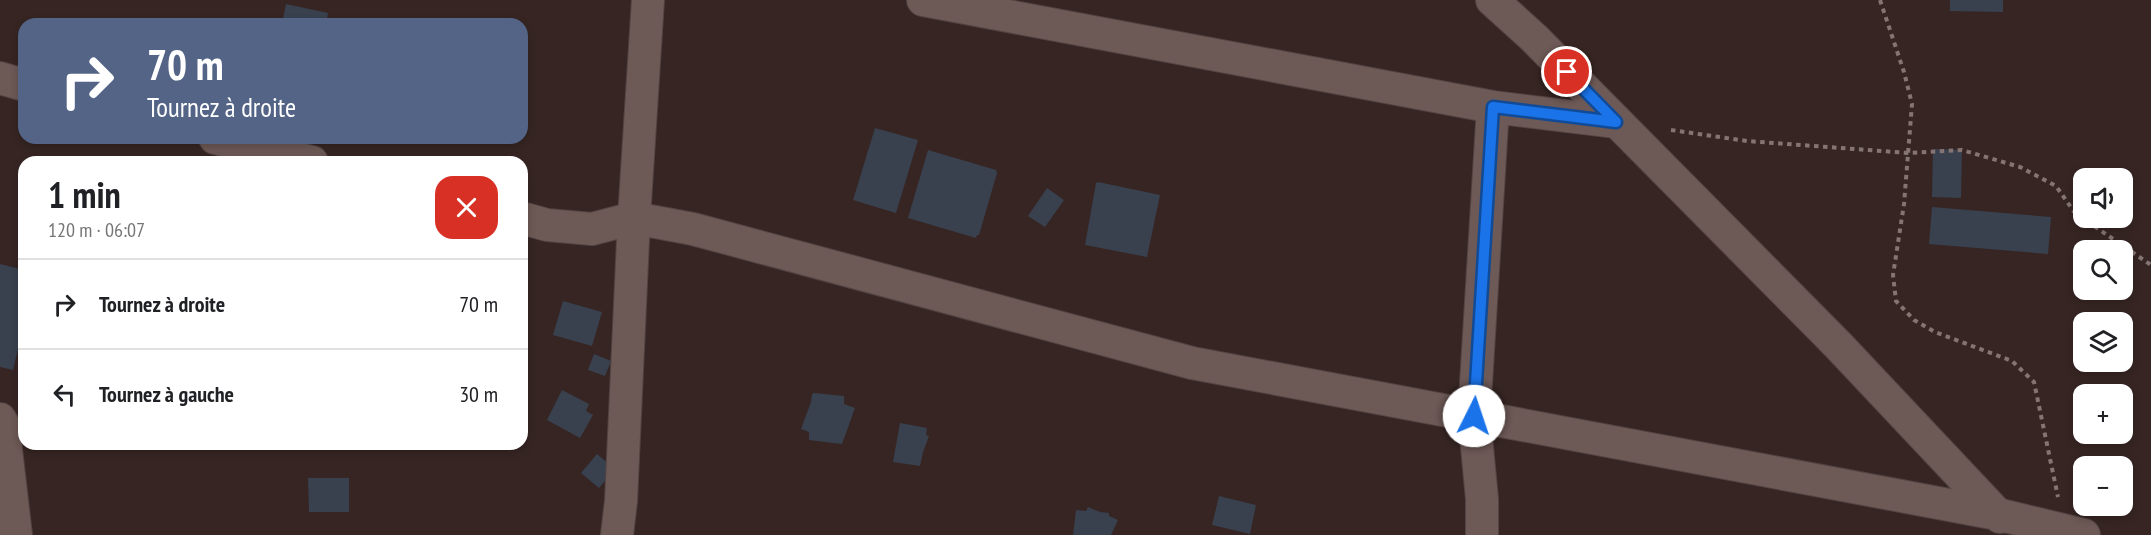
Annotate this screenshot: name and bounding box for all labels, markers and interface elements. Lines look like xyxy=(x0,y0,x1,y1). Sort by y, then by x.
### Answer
text: 70 m xyxy=(147,37,224,92)
icon: right xyxy=(48,42,126,120)
pin xyxy=(1541,46,1592,97)
icon: arrive xyxy=(1550,55,1583,88)
text: Tournez à droite xyxy=(147,90,296,124)
map controls xyxy=(2073,168,2133,516)
button: sound xyxy=(2073,168,2133,228)
text: 1 min xyxy=(48,171,121,218)
button: close xyxy=(435,176,498,239)
text: 120 m · 06:07 xyxy=(48,217,145,243)
button: search xyxy=(2073,240,2133,300)
icon: right xyxy=(48,288,81,321)
text: Tournez à droite xyxy=(99,290,225,318)
text: 70 m xyxy=(459,290,498,318)
button: layers xyxy=(2073,312,2133,372)
icon: left xyxy=(48,378,81,411)
text: Tournez à gauche xyxy=(99,380,234,408)
text: 30 m xyxy=(459,380,498,408)
position arrow xyxy=(1442,384,1506,448)
button: + xyxy=(2073,384,2133,444)
button: − xyxy=(2073,456,2133,516)

